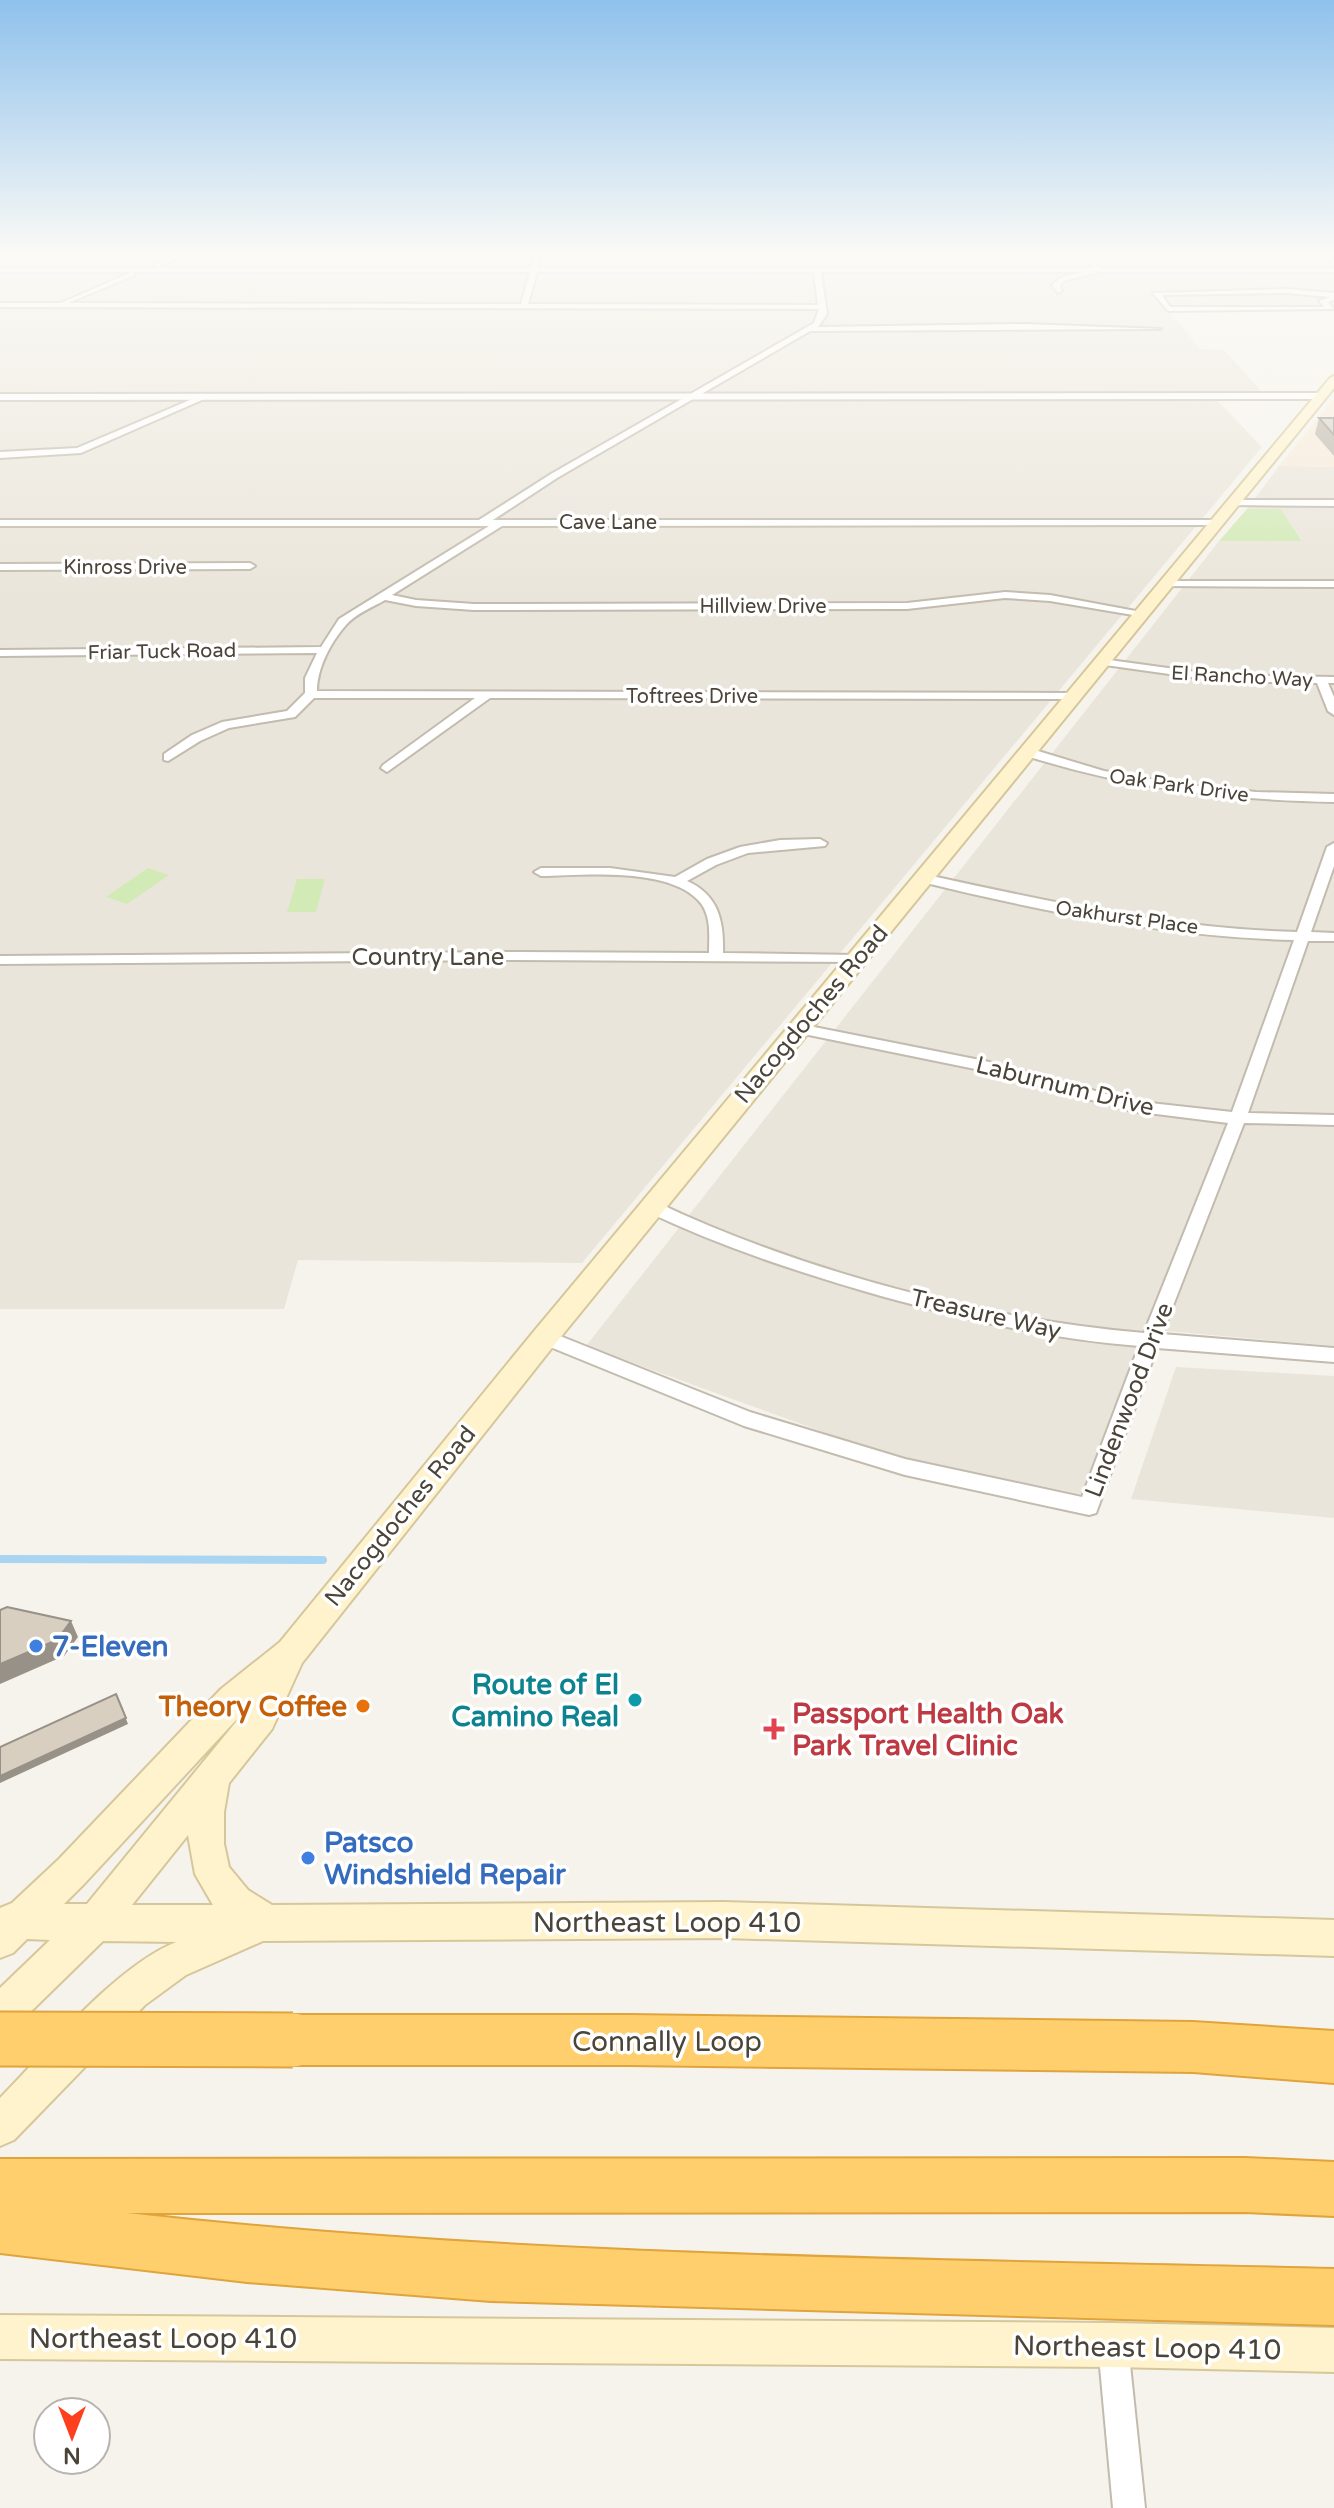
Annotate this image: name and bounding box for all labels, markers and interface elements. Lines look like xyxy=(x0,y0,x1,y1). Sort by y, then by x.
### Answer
street label: Cave Lane xyxy=(559,511,657,535)
street label: Kinross Drive xyxy=(63,556,187,580)
street label: Hillview Drive xyxy=(700,595,826,619)
street label: Friar Tuck Road xyxy=(88,639,236,665)
street label: El Rancho Way xyxy=(1170,661,1314,693)
street label: Toftrees Drive xyxy=(626,685,758,709)
street label: Oak Park Drive xyxy=(1108,764,1250,808)
street label: Oakhurst Place xyxy=(1054,896,1200,940)
street label: Nacogdoches Road xyxy=(728,919,894,1109)
street label: Country Lane xyxy=(352,943,504,972)
street label: Laburnum Drive xyxy=(973,1050,1157,1123)
street label: Treasure Way xyxy=(908,1283,1064,1346)
street label: Lindenwood Drive xyxy=(1079,1299,1180,1502)
street label: Nacogdoches Road xyxy=(319,1420,482,1612)
place label: 7-Eleven xyxy=(52,1630,169,1664)
marker: 7-Eleven xyxy=(27,1637,45,1655)
place label: Route of El Camino Real xyxy=(451,1668,619,1734)
place label: Theory Coffee xyxy=(158,1690,347,1724)
marker: Route of El Camino Real xyxy=(626,1691,644,1709)
marker: Theory Coffee xyxy=(354,1697,372,1715)
place label: Passport Health Oak Park Travel Clinic xyxy=(792,1697,1064,1763)
marker: Passport Health Oak Park Travel Clinic xyxy=(763,1718,785,1740)
place label: Patsco Windshield Repair xyxy=(324,1826,567,1892)
marker: Patsco Windshield Repair xyxy=(299,1849,317,1867)
street label: Northeast Loop 410 xyxy=(533,1906,801,1940)
street label: Connally Loop xyxy=(572,2025,762,2059)
street label: Northeast Loop 410 xyxy=(29,2322,297,2356)
street label: Northeast Loop 410 xyxy=(1013,2329,1281,2367)
north arrow xyxy=(32,2396,112,2476)
text: N xyxy=(63,2442,81,2468)

